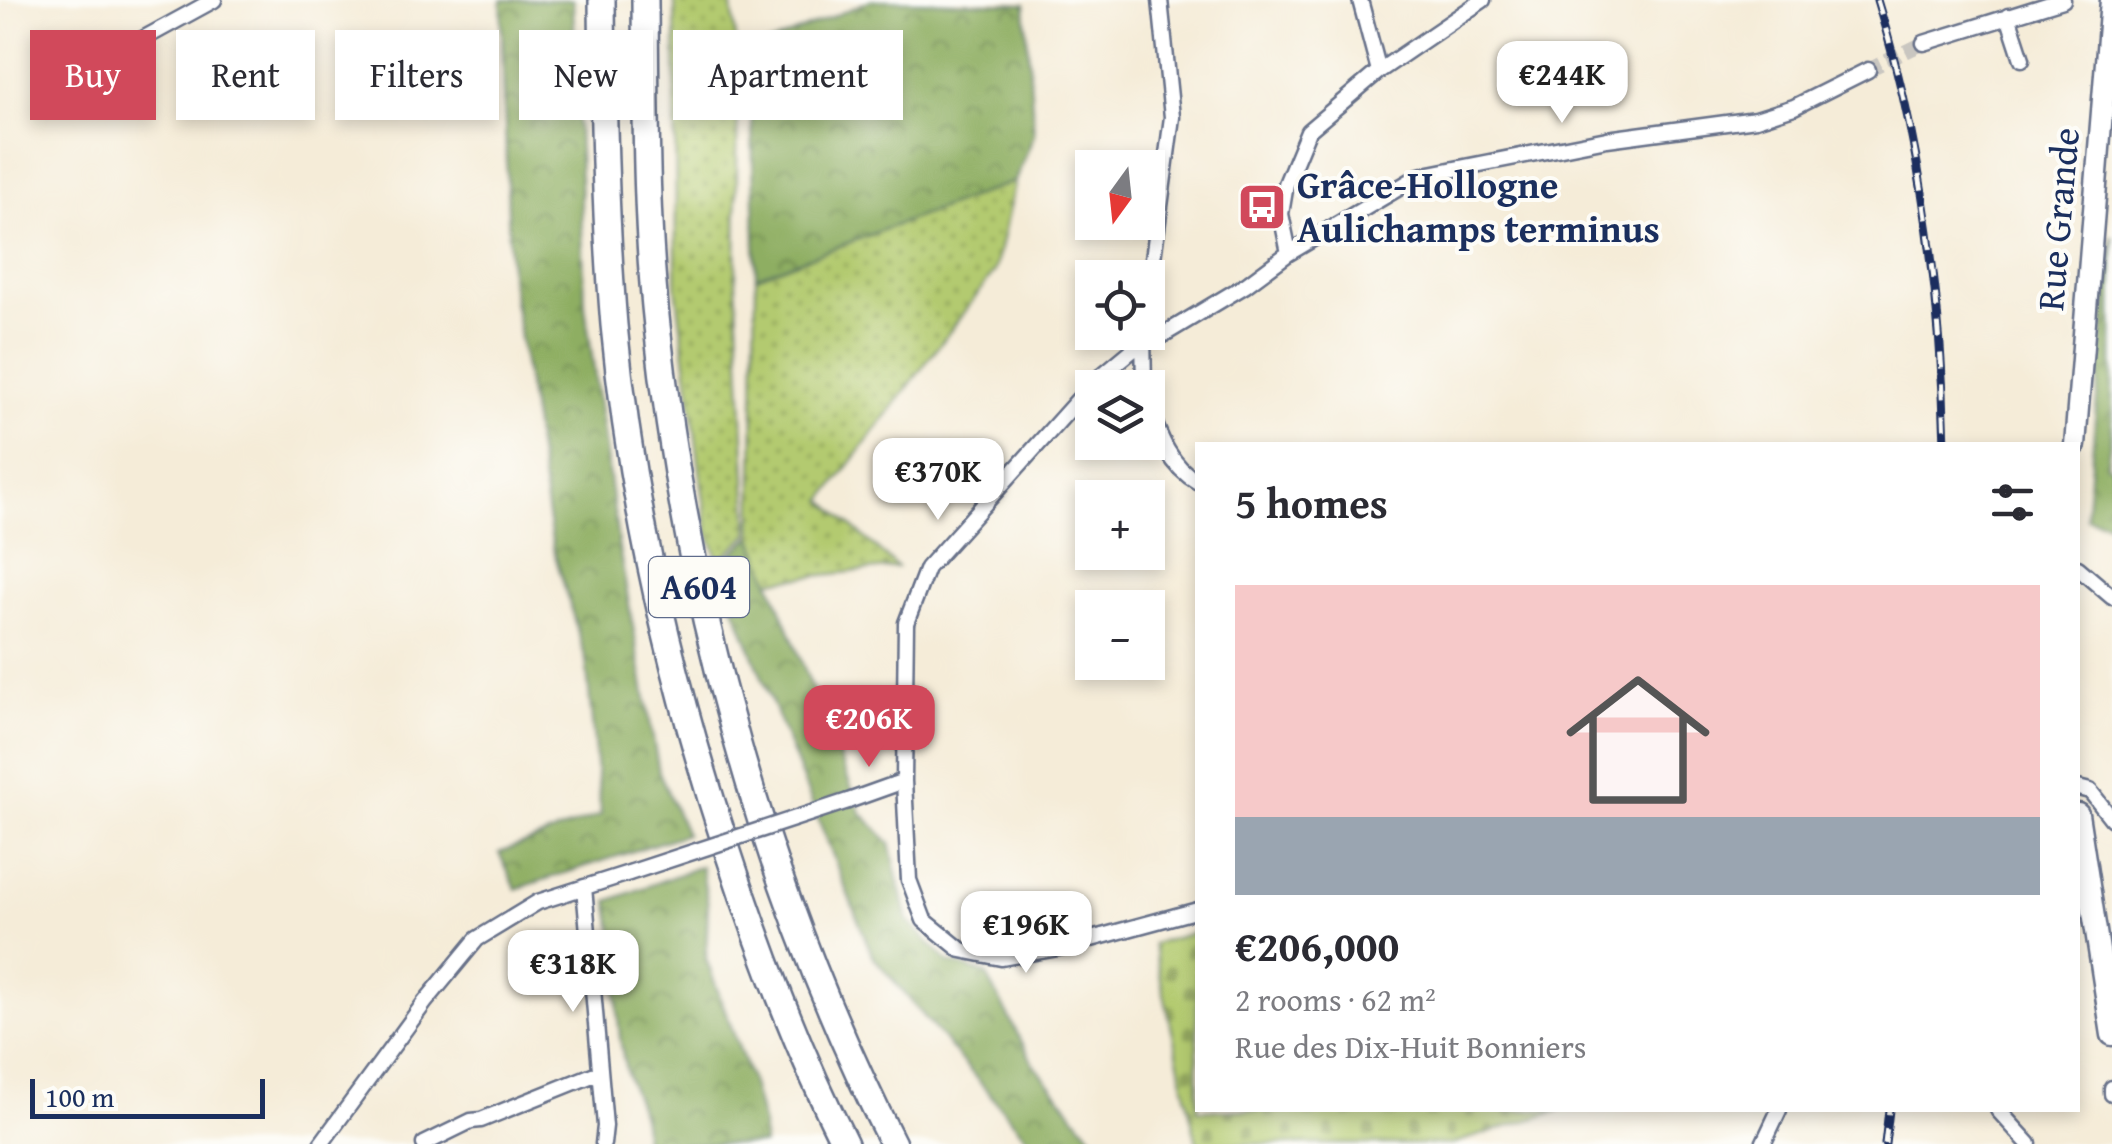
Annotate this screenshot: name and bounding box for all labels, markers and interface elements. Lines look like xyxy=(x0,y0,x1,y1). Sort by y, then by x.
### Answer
chip: Buy xyxy=(30,30,156,120)
chip: Rent xyxy=(176,30,315,120)
chip: Filters xyxy=(335,30,499,120)
chip: New xyxy=(519,30,653,120)
chip: Apartment xyxy=(673,30,903,120)
pin: €244K xyxy=(1492,41,1632,126)
text: €244K xyxy=(1519,50,1605,97)
street label: Rue Grande xyxy=(2021,125,2093,313)
north arrow xyxy=(1075,150,1165,240)
map controls xyxy=(1075,150,1165,680)
place label: Grâce-Hollogne Aulichamps terminus xyxy=(1297,156,1660,256)
bus stop icon: Grâce-Hollogne Aulichamps terminus xyxy=(1236,181,1288,233)
button: locate xyxy=(1075,260,1165,350)
button: layers xyxy=(1075,370,1165,460)
pin: €370K xyxy=(868,438,1008,523)
text: €370K xyxy=(895,447,981,494)
text: 5 homes xyxy=(1235,472,1388,533)
icon: filters xyxy=(1985,475,2040,530)
button: + xyxy=(1075,480,1165,570)
road number: A604 xyxy=(649,557,749,617)
button: − xyxy=(1075,590,1165,680)
icon: home xyxy=(1548,650,1728,830)
pin: €206K xyxy=(799,685,939,770)
text: €206K xyxy=(826,694,912,741)
pin: €196K xyxy=(956,891,1096,976)
text: €196K xyxy=(983,900,1069,947)
text: €206,000 xyxy=(1235,915,1399,976)
pin: €318K xyxy=(503,930,643,1015)
text: €318K xyxy=(530,939,616,986)
text: 2 rooms · 62 m² xyxy=(1235,976,1436,1023)
text: Rue des Dix-Huit Bonniers xyxy=(1235,1023,1587,1070)
scale bar xyxy=(30,1074,265,1118)
text: 100 m xyxy=(45,1076,114,1117)

